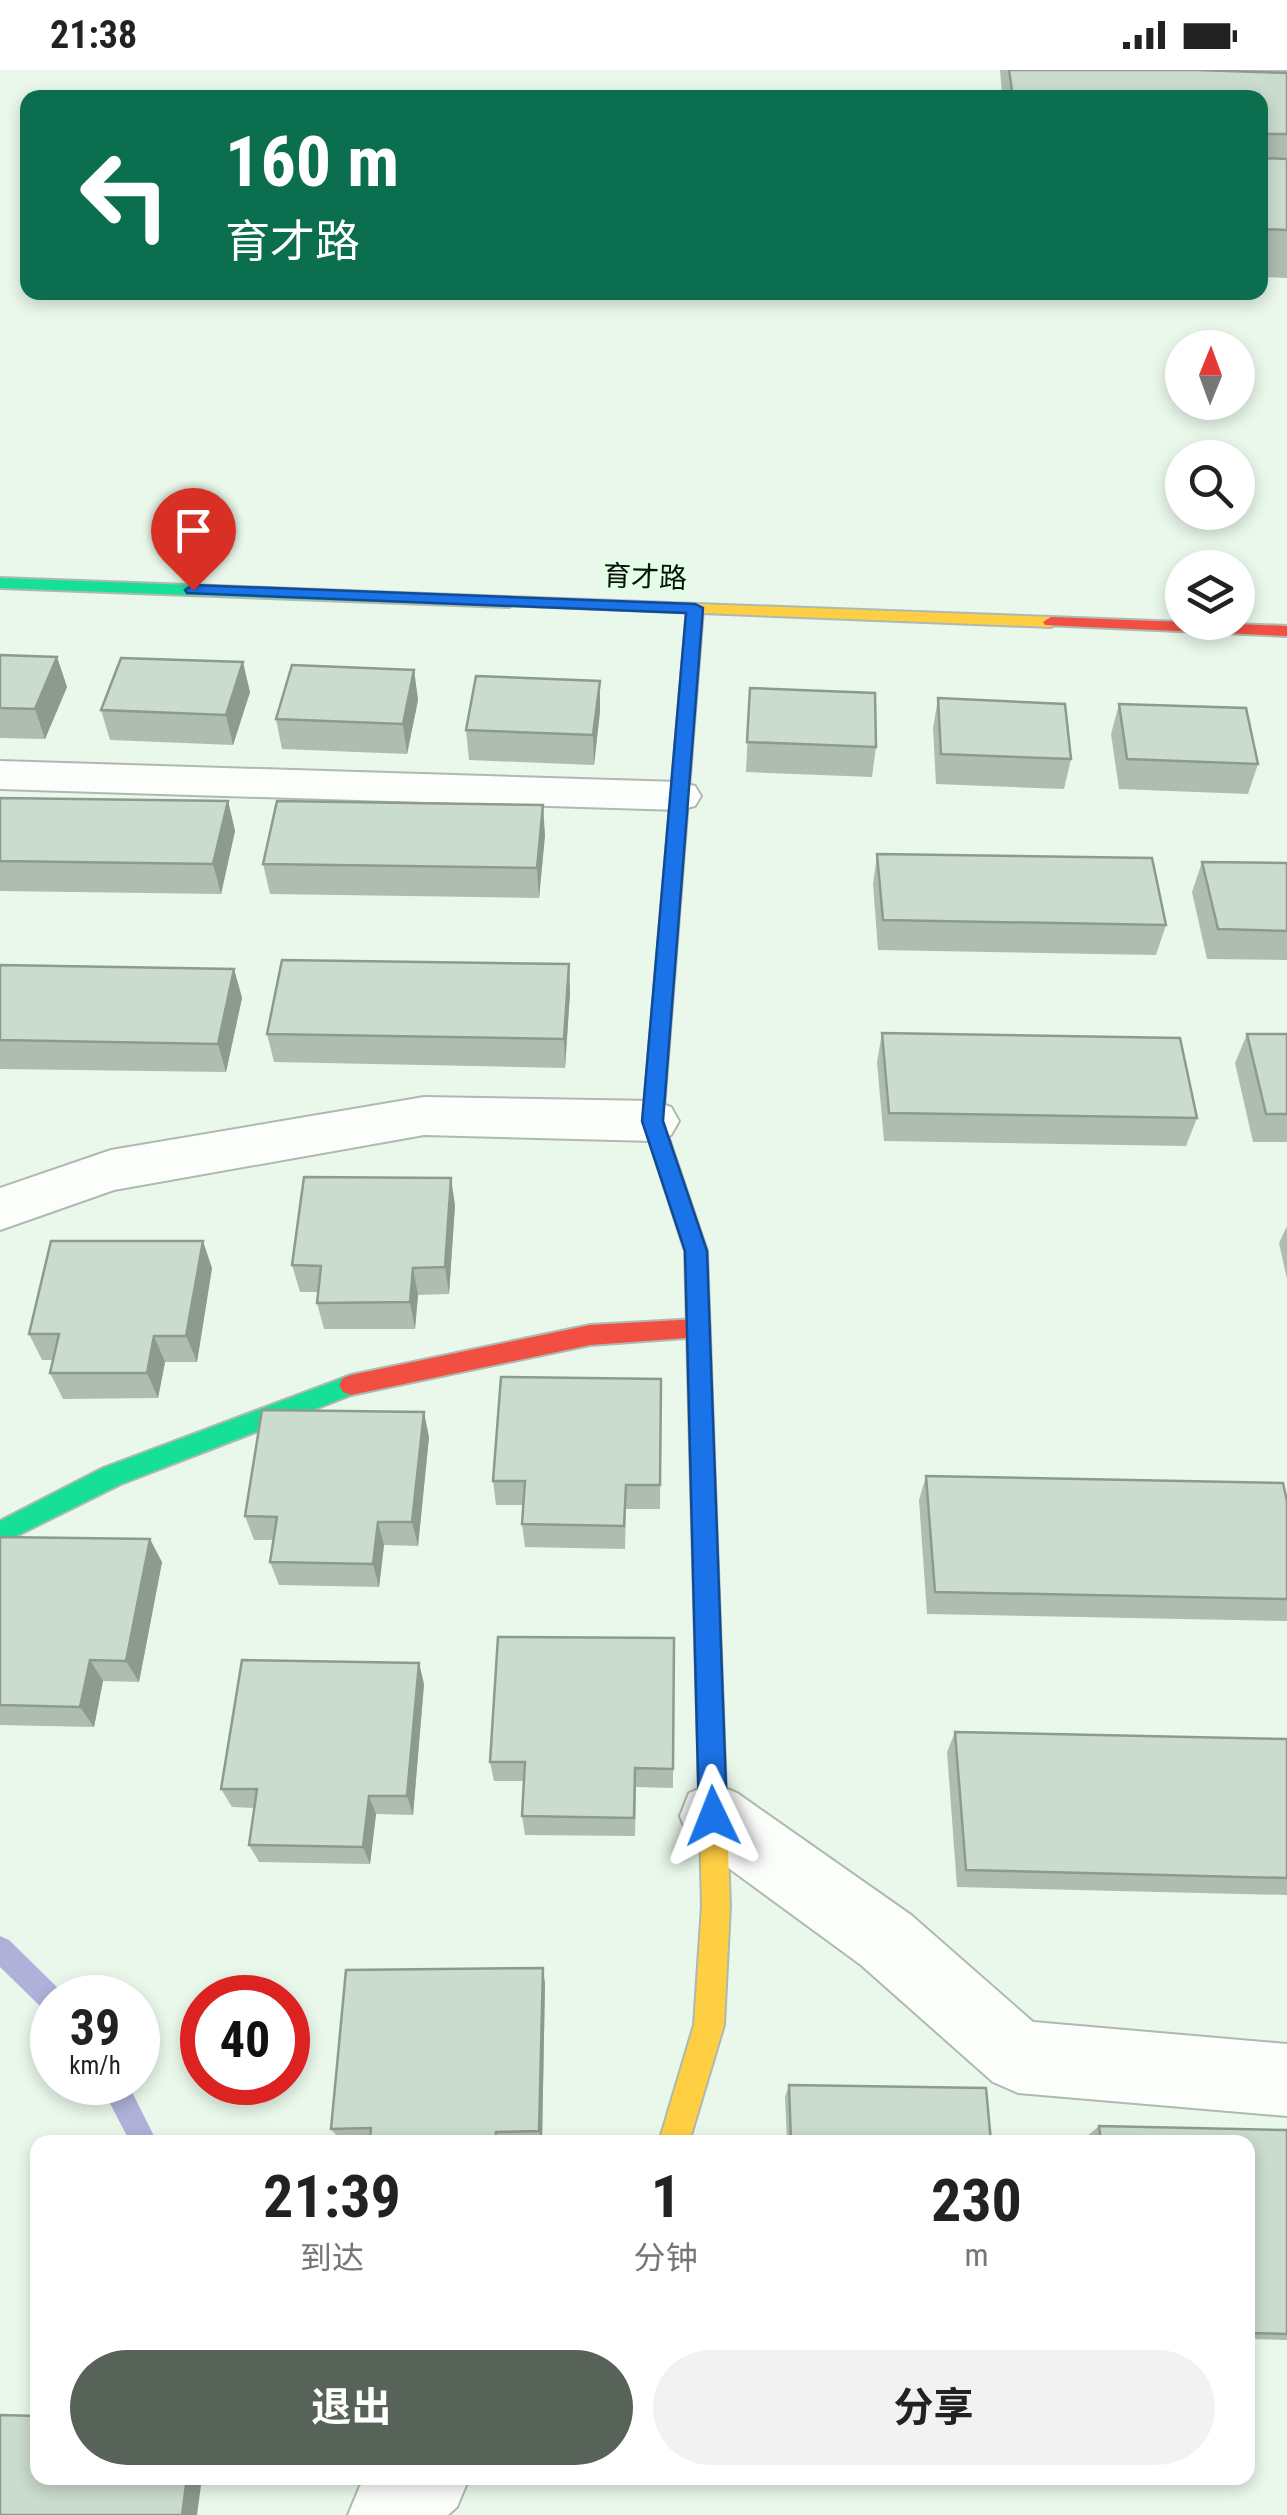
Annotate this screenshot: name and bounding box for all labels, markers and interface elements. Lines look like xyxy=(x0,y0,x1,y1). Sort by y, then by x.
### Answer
text: 21:38 xyxy=(50,13,137,57)
text: 160 m xyxy=(225,121,399,203)
icon: left xyxy=(60,130,190,260)
text: 育才路 xyxy=(225,215,360,268)
north arrow xyxy=(1165,330,1255,420)
map controls xyxy=(1165,330,1255,640)
button: search xyxy=(1165,440,1255,530)
pin xyxy=(151,488,236,591)
icon: arrive xyxy=(166,503,221,558)
button: layers xyxy=(1165,550,1255,640)
street label: 育才路 xyxy=(602,559,688,595)
position arrow xyxy=(661,1764,765,1868)
speed limit sign: 40 xyxy=(180,1975,310,2105)
text: 39 xyxy=(70,1999,120,2057)
text: km/h xyxy=(69,2051,121,2080)
text: 21:39 xyxy=(263,2161,401,2232)
text: 1 xyxy=(651,2161,681,2232)
text: 230 xyxy=(931,2165,1022,2236)
text: m xyxy=(964,2236,988,2274)
text: 到达 xyxy=(300,2239,364,2277)
text: 分钟 xyxy=(634,2239,698,2277)
button: 退出 xyxy=(70,2350,633,2465)
button: 分享 xyxy=(653,2350,1215,2465)

